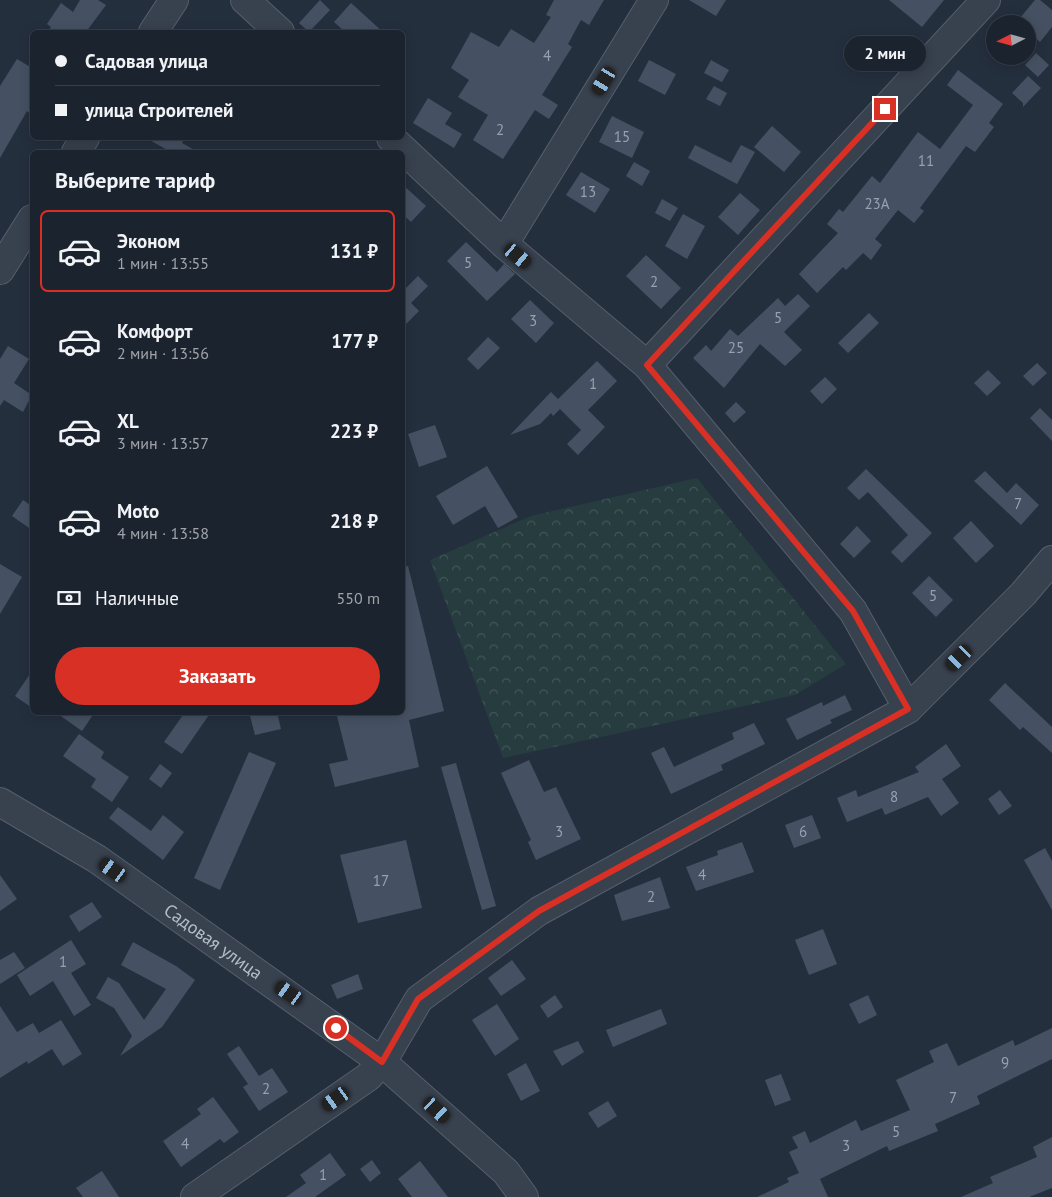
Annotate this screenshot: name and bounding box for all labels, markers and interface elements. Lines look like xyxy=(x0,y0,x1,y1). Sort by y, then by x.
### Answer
north arrow xyxy=(986,15,1036,65)
map controls xyxy=(986,15,1036,65)
callout: 2 мин xyxy=(844,36,926,72)
text: 2 мин xyxy=(864,43,906,63)
house number: 4 xyxy=(543,46,551,65)
text: Садовая улица xyxy=(85,49,208,73)
car xyxy=(589,64,618,98)
text: улица Строителей xyxy=(85,98,233,122)
route end xyxy=(874,98,896,120)
house number: 2 xyxy=(496,120,504,139)
house number: 15 xyxy=(614,127,630,146)
house number: 11 xyxy=(918,151,934,170)
text: Выберите тариф xyxy=(55,166,215,194)
house number: 13 xyxy=(580,182,596,201)
house number: 23А xyxy=(864,194,890,213)
icon: car xyxy=(57,229,102,274)
text: Эконом xyxy=(117,229,180,253)
text: 131 ₽ xyxy=(330,239,378,263)
car xyxy=(501,241,534,271)
text: 1 мин · 13:55 xyxy=(117,253,209,273)
house number: 5 xyxy=(464,253,472,272)
house number: 2 xyxy=(650,272,658,291)
house number: 5 xyxy=(774,308,782,327)
house number: 3 xyxy=(529,311,537,330)
icon: car xyxy=(57,319,102,364)
text: Комфорт xyxy=(117,319,193,343)
text: 177 ₽ xyxy=(331,329,378,353)
house number: 25 xyxy=(728,338,744,357)
text: 2 мин · 13:56 xyxy=(117,343,209,363)
house number: 1 xyxy=(589,374,597,393)
icon: car xyxy=(57,409,102,454)
text: XL xyxy=(117,409,139,433)
text: 223 ₽ xyxy=(330,419,378,443)
text: 3 мин · 13:57 xyxy=(117,433,209,453)
house number: 7 xyxy=(1014,494,1022,513)
icon: car xyxy=(57,499,102,544)
text: Moto xyxy=(117,499,159,523)
text: 218 ₽ xyxy=(330,509,378,533)
text: 4 мин · 13:58 xyxy=(117,523,209,543)
icon: cash xyxy=(55,584,83,612)
text: Наличные xyxy=(95,586,179,610)
house number: 5 xyxy=(929,586,937,605)
text: 550 m xyxy=(337,588,380,608)
car xyxy=(943,642,974,674)
button: Заказать xyxy=(55,647,380,705)
house number: 8 xyxy=(890,787,898,806)
house number: 3 xyxy=(555,822,563,841)
house number: 6 xyxy=(799,822,807,841)
car xyxy=(96,855,129,885)
house number: 4 xyxy=(698,865,706,884)
house number: 17 xyxy=(373,871,389,890)
house number: 2 xyxy=(647,887,655,906)
street label: Садовая улица xyxy=(160,898,267,984)
house number: 1 xyxy=(59,952,67,971)
car xyxy=(272,978,305,1008)
route start xyxy=(325,1017,347,1039)
house number: 9 xyxy=(1001,1053,1009,1072)
house number: 2 xyxy=(262,1079,270,1098)
car xyxy=(319,1084,352,1114)
house number: 7 xyxy=(949,1088,957,1107)
car xyxy=(420,1094,453,1126)
house number: 5 xyxy=(892,1122,900,1141)
house number: 4 xyxy=(181,1134,189,1153)
house number: 3 xyxy=(842,1136,850,1155)
house number: 1 xyxy=(319,1165,327,1184)

